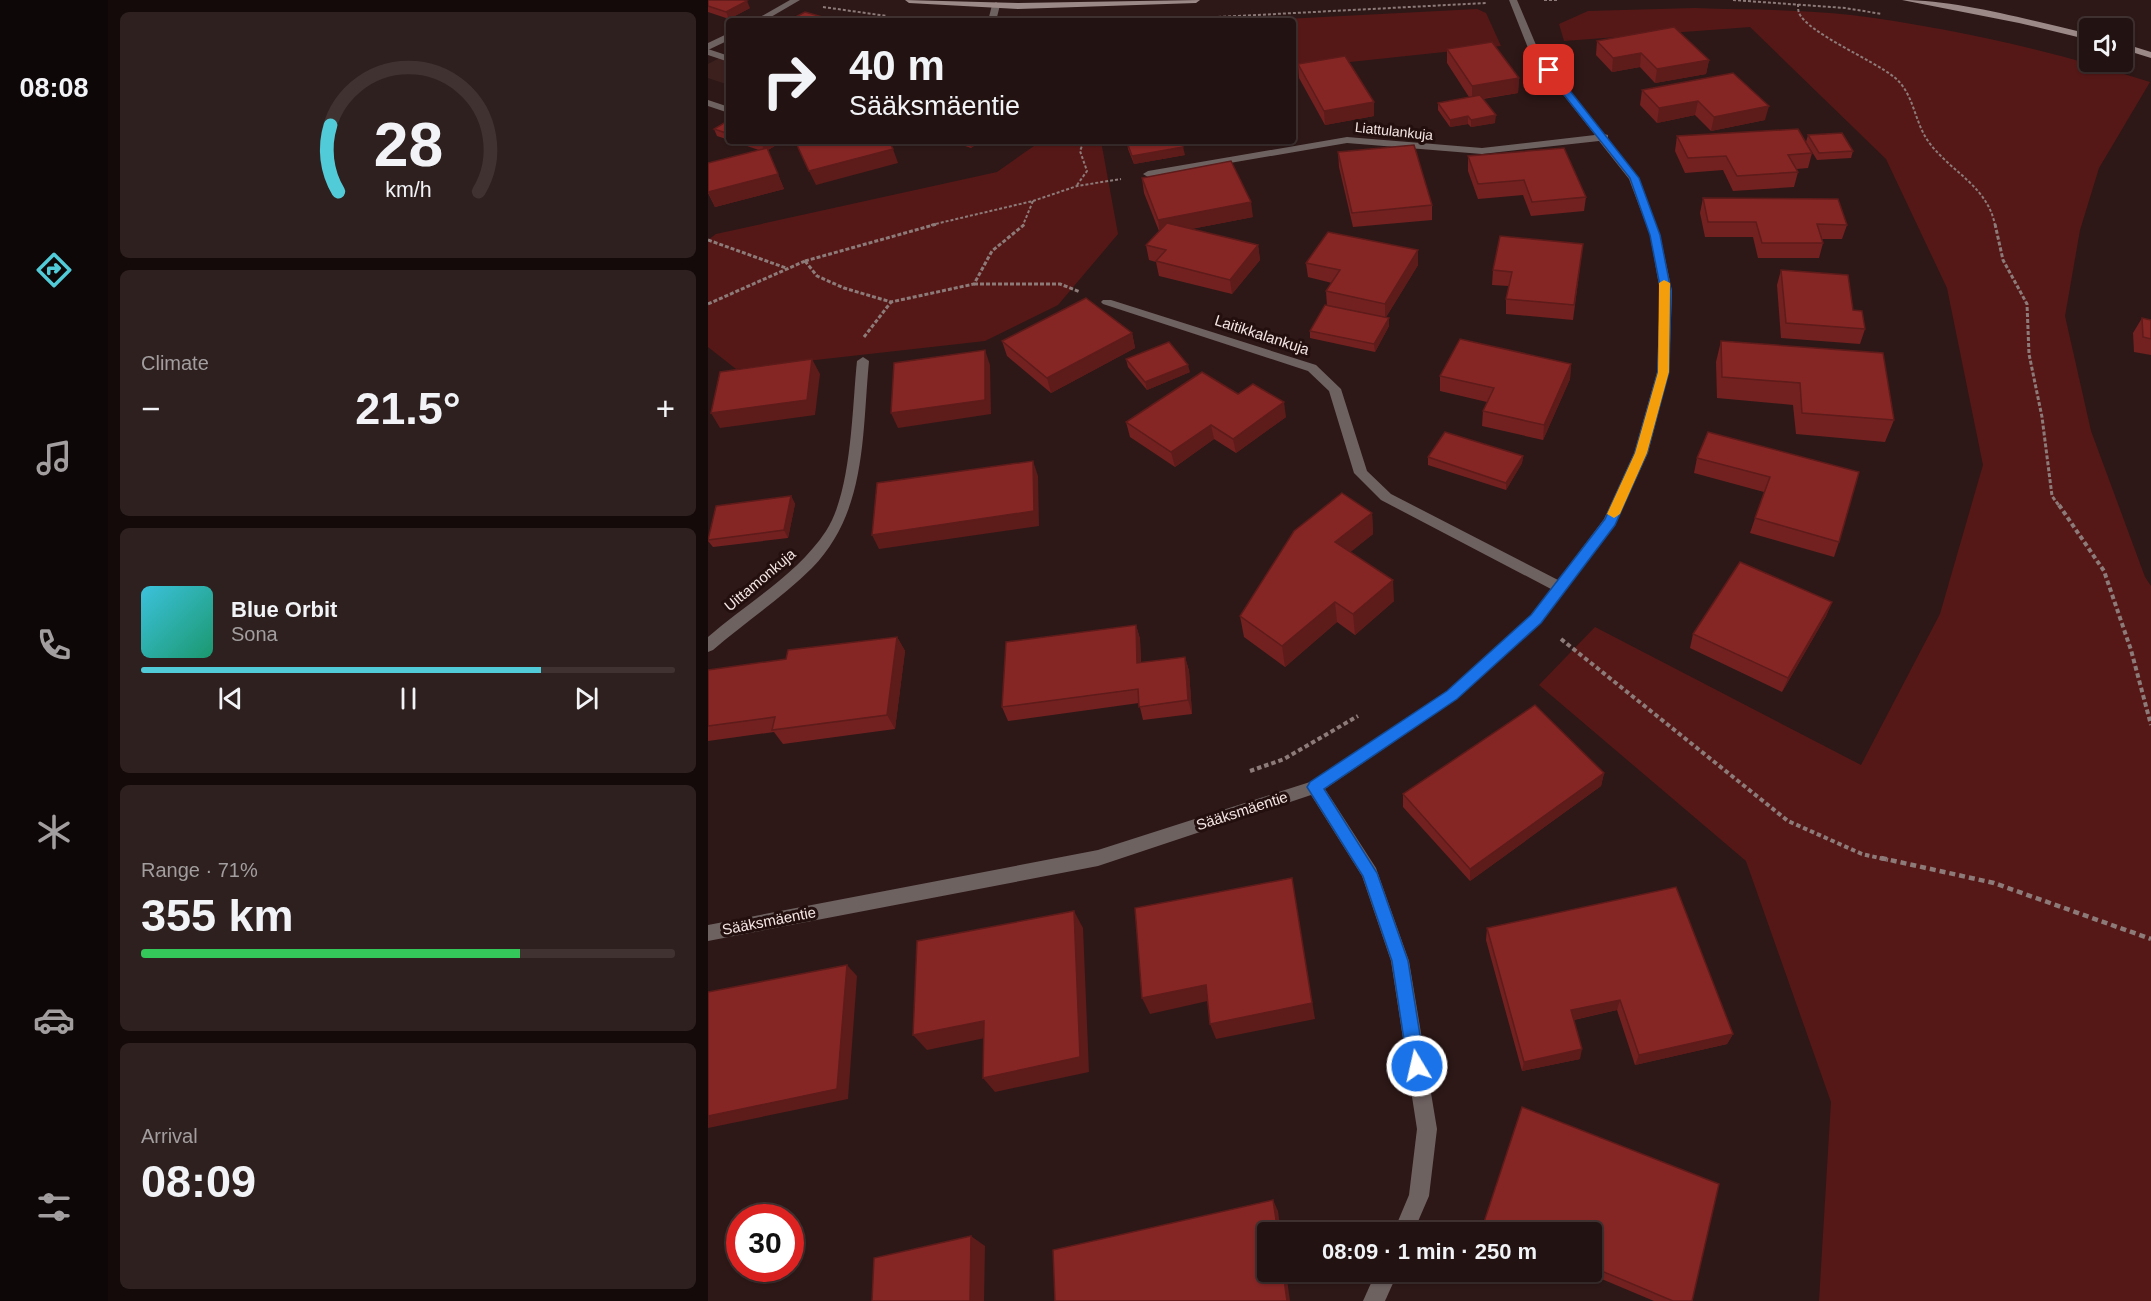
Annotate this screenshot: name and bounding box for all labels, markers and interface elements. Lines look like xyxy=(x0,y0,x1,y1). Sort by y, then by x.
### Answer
map controls xyxy=(2079,18,2133,72)
button: sound xyxy=(2079,18,2133,72)
icon: right xyxy=(750,42,828,120)
text: 40 m xyxy=(849,42,945,89)
pin xyxy=(1523,44,1574,95)
icon: arrive xyxy=(1532,53,1565,86)
text: 08:08 xyxy=(19,73,89,103)
text: Sääksmäentie xyxy=(849,91,1020,121)
text: 28 xyxy=(373,110,443,179)
street label: Liattulankuja xyxy=(1354,119,1434,143)
text: km/h xyxy=(385,178,431,202)
icon: directions xyxy=(33,249,75,291)
street label: Laitikkalankuja xyxy=(1213,311,1312,358)
text: Climate xyxy=(141,352,209,374)
text: 21.5° xyxy=(355,383,461,434)
text: − xyxy=(141,390,160,427)
text: + xyxy=(656,390,675,427)
icon: music xyxy=(33,437,75,479)
street label: Uittamonkuja xyxy=(721,545,799,614)
text: Blue Orbit xyxy=(231,597,337,622)
text: Sona xyxy=(231,623,278,645)
icon: phone xyxy=(33,624,75,666)
icon: previous xyxy=(214,682,247,715)
icon: pause xyxy=(392,682,425,715)
icon: next xyxy=(570,682,603,715)
street label: Sääksmäentie xyxy=(1194,788,1290,833)
icon: climate xyxy=(33,811,75,853)
text: Range · 71% xyxy=(141,859,258,881)
text: 355 km xyxy=(141,890,294,941)
street label: Sääksmäentie xyxy=(721,903,817,938)
icon: car xyxy=(33,999,75,1041)
position arrow xyxy=(1385,1034,1449,1098)
text: Arrival xyxy=(141,1125,198,1147)
text: 08:09 xyxy=(141,1156,256,1207)
icon: filters xyxy=(33,1186,75,1228)
speed limit sign: 30 xyxy=(726,1204,804,1282)
text: 08:09 · 1 min · 250 m xyxy=(1322,1239,1537,1264)

